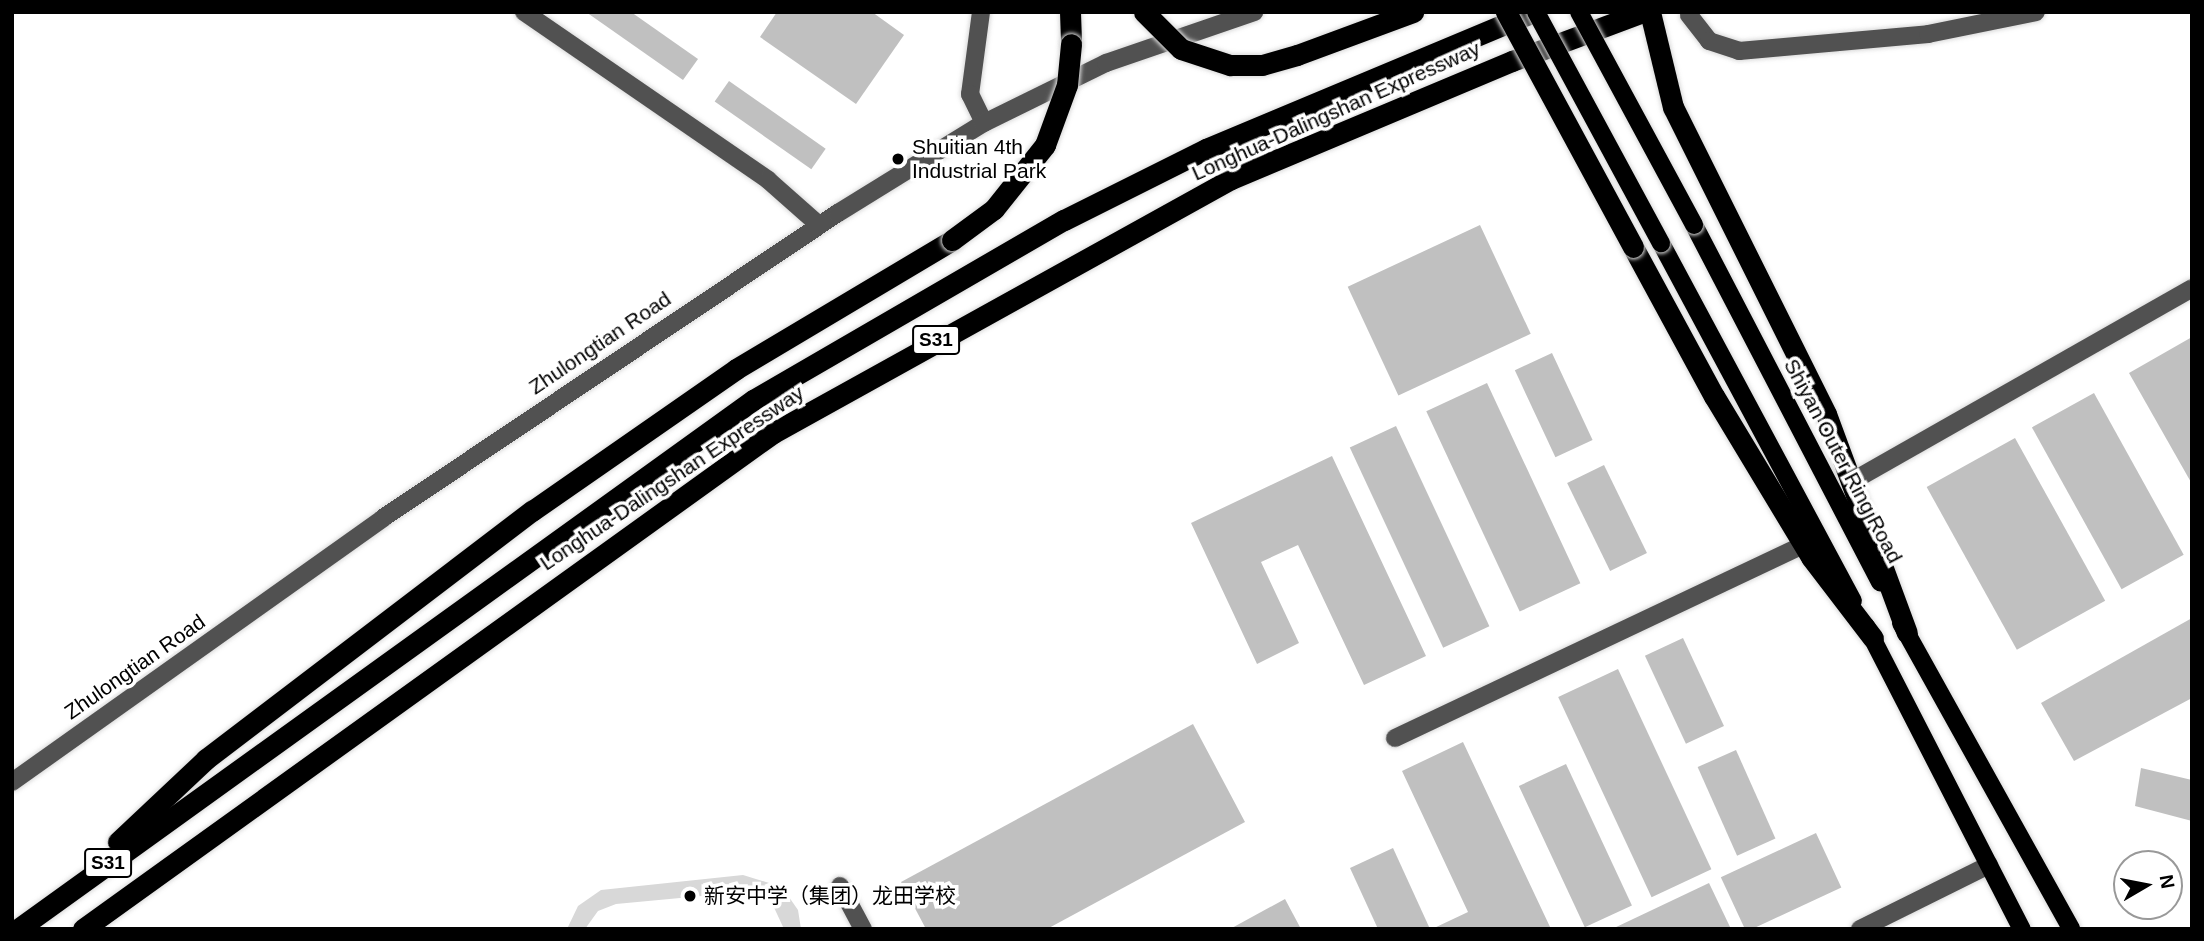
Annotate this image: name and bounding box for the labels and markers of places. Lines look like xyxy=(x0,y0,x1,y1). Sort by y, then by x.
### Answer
place label: Shuitian 4th Industrial Park xyxy=(912,134,1046,184)
marker: Shuitian 4th Industrial Park xyxy=(890,151,906,167)
place label: 新安中学（集团）龙田学校 xyxy=(704,883,956,909)
marker: 新安中学（集团）龙田学校 xyxy=(682,888,698,904)

